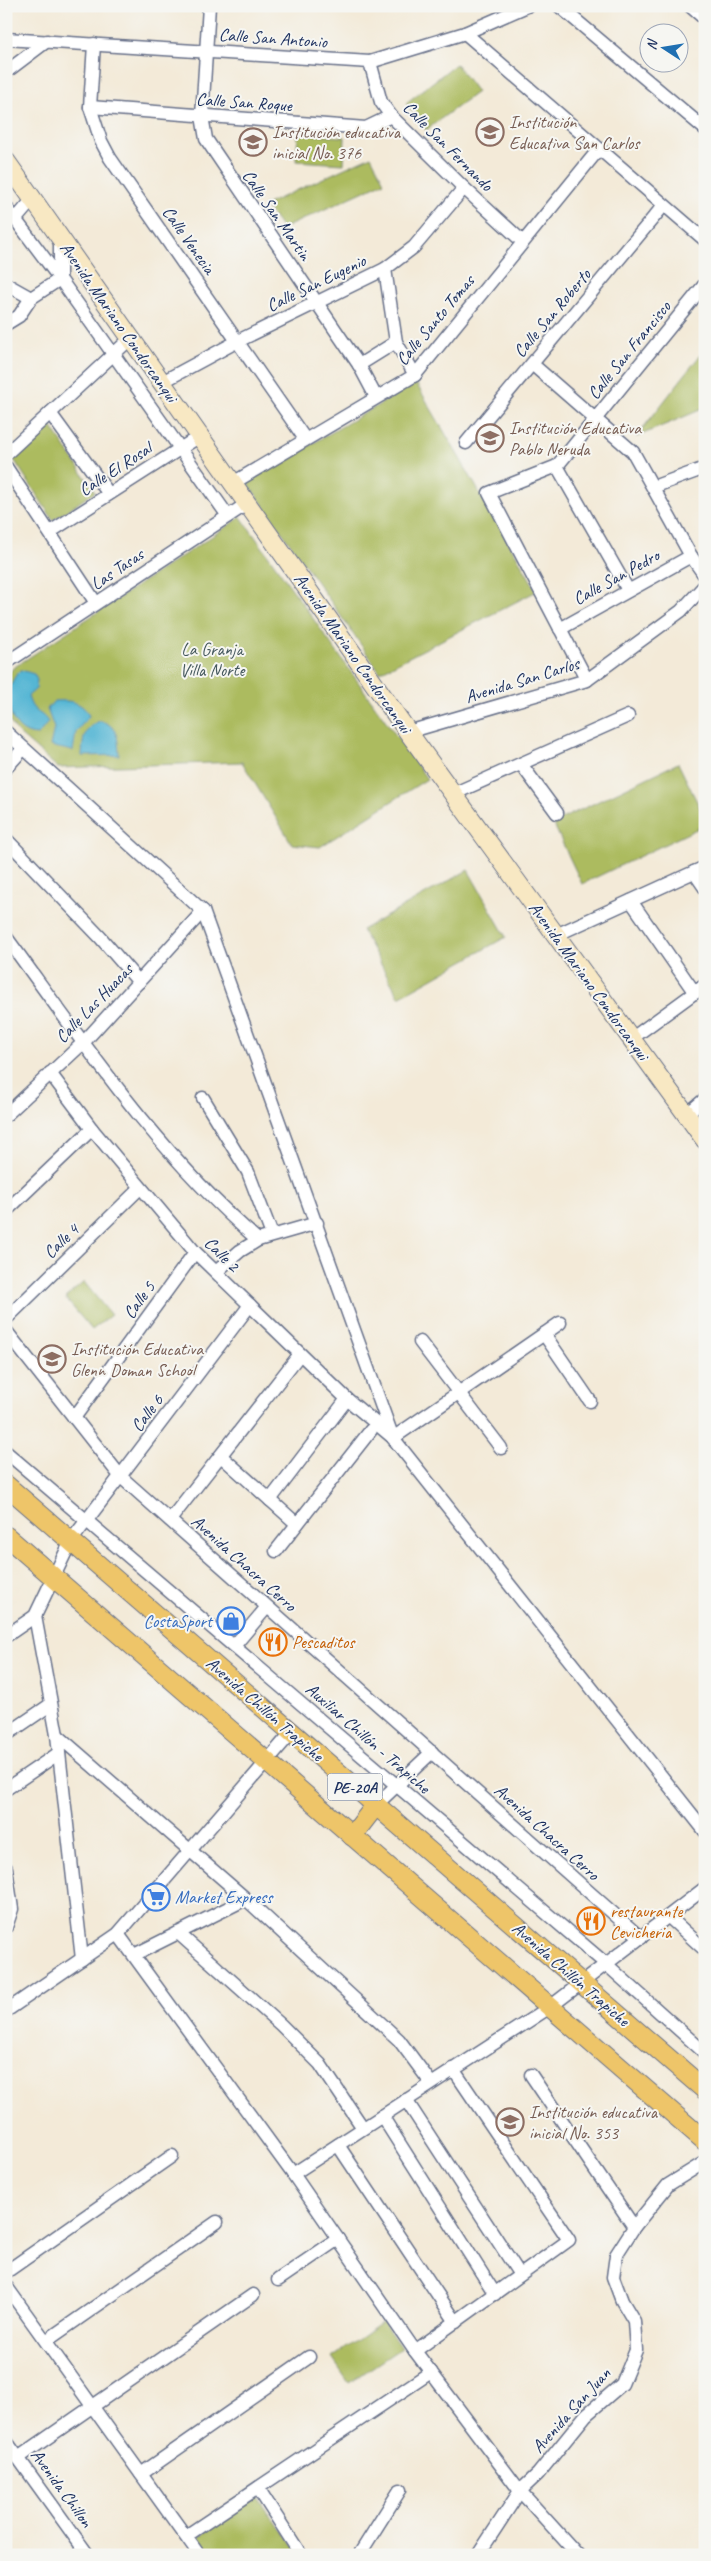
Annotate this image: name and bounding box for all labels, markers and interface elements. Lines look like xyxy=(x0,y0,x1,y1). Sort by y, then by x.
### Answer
north arrow xyxy=(638,22,688,72)
street label: Calle San Antonio xyxy=(218,23,329,53)
text: N xyxy=(643,37,661,51)
street label: Calle San Roque xyxy=(196,88,294,116)
street label: Calle San Fernando xyxy=(398,96,499,197)
place label: Institución Educativa San Carlos xyxy=(509,111,641,154)
school or university icon: Institución Educativa San Carlos xyxy=(475,117,505,147)
place label: Institución educativa inicial No. 376 xyxy=(272,121,402,164)
school or university icon: Institución educativa inicial No. 376 xyxy=(238,127,268,157)
street label: Calle San Martin xyxy=(238,165,317,265)
street label: Calle Venecia xyxy=(158,202,221,280)
street label: Avenida Mariano Condorcanqui xyxy=(55,238,184,408)
street label: Calle San Eugenio xyxy=(263,249,371,316)
street label: Calle San Roberto xyxy=(509,263,596,362)
street label: Calle Santo Tomas xyxy=(391,269,480,370)
street label: Calle San Francisco xyxy=(583,295,677,404)
place label: Institución Educativa Pablo Neruda xyxy=(509,417,642,460)
school or university icon: Institución Educativa Pablo Neruda xyxy=(475,423,505,453)
street label: Calle El Rosal xyxy=(74,436,158,501)
street label: Las Tasas xyxy=(86,542,149,595)
street label: Calle San Pedro xyxy=(569,543,664,610)
street label: Avenida Mariano Condorcanqui xyxy=(289,569,418,739)
park label: La Granja Villa Norte xyxy=(180,638,245,681)
street label: Avenida San Carlos xyxy=(462,652,583,708)
street label: Avenida Mariano Condorcanqui xyxy=(524,898,655,1067)
street label: Calle Las Huacas xyxy=(51,957,139,1047)
street label: Calle 4 xyxy=(39,1218,85,1263)
street label: Calle 2 xyxy=(200,1232,246,1278)
street label: Calle 5 xyxy=(118,1276,160,1323)
place label: Institución Educativa Glenn Doman School xyxy=(71,1338,204,1381)
school or university icon: Institución Educativa Glenn Doman School xyxy=(37,1344,67,1374)
street label: Calle 6 xyxy=(126,1389,169,1436)
street label: Avenida Chacra Cerro xyxy=(187,1510,302,1617)
shop icon: CostaSport xyxy=(216,1606,246,1636)
place label: CostaSport xyxy=(143,1610,214,1632)
restaurant icon: Pescaditos xyxy=(258,1627,288,1657)
place label: Pescaditos xyxy=(292,1631,356,1653)
street label: Avenida Chillón Trapiche xyxy=(202,1652,329,1767)
street label: Auxiliar Chillón - Trapiche xyxy=(301,1678,436,1799)
road number: PE-20A xyxy=(328,1774,382,1800)
street label: Avenida Chacra Cerro xyxy=(490,1779,605,1886)
supermarket icon: Market Express xyxy=(141,1882,171,1912)
place label: Market Express xyxy=(175,1886,274,1908)
place label: restaurante Cevicheria xyxy=(610,1900,684,1943)
restaurant icon: restaurante Cevicheria xyxy=(576,1906,606,1936)
street label: Avenida Chillón Trapiche xyxy=(508,1917,635,2032)
place label: Institución educativa inicial No. 353 xyxy=(529,2101,659,2144)
school or university icon: Institución educativa inicial No. 353 xyxy=(495,2107,525,2137)
street label: Avenida San Juan xyxy=(527,2362,616,2457)
street label: Avenida Chillon xyxy=(26,2444,98,2532)

